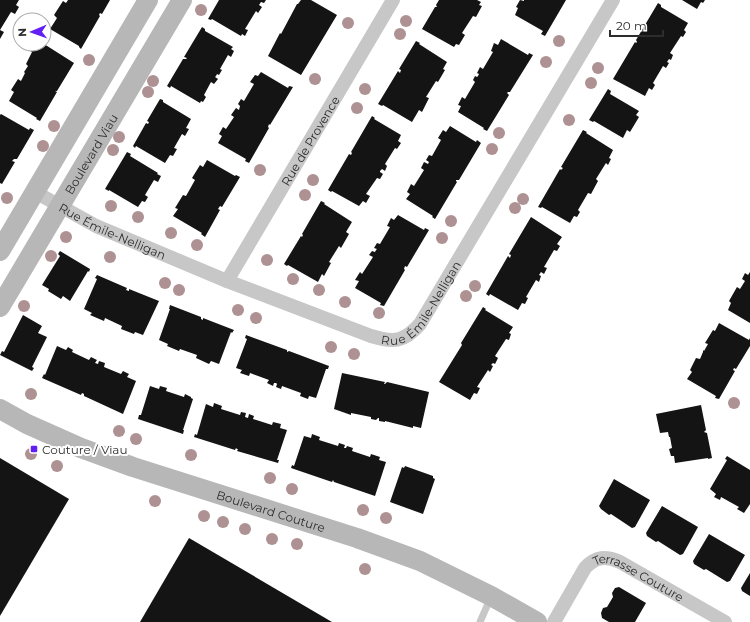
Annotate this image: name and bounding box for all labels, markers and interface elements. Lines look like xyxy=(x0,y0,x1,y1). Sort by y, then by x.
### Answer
north arrow xyxy=(12,12,52,52)
scale bar xyxy=(610,12,663,38)
text: 20 m xyxy=(616,18,647,33)
text: N xyxy=(15,28,29,37)
street label: Rue de Provence xyxy=(278,93,342,188)
street label: Boulevard Viau xyxy=(61,111,120,197)
street label: Rue Émile-Nelligan xyxy=(56,199,168,262)
street label: Rue Émile-Nelligan xyxy=(380,258,464,348)
place label: Couture / Viau xyxy=(42,442,128,457)
marker: Couture / Viau xyxy=(29,444,39,454)
street label: Boulevard Couture xyxy=(215,486,327,535)
street label: Terrasse Couture xyxy=(590,550,687,604)

